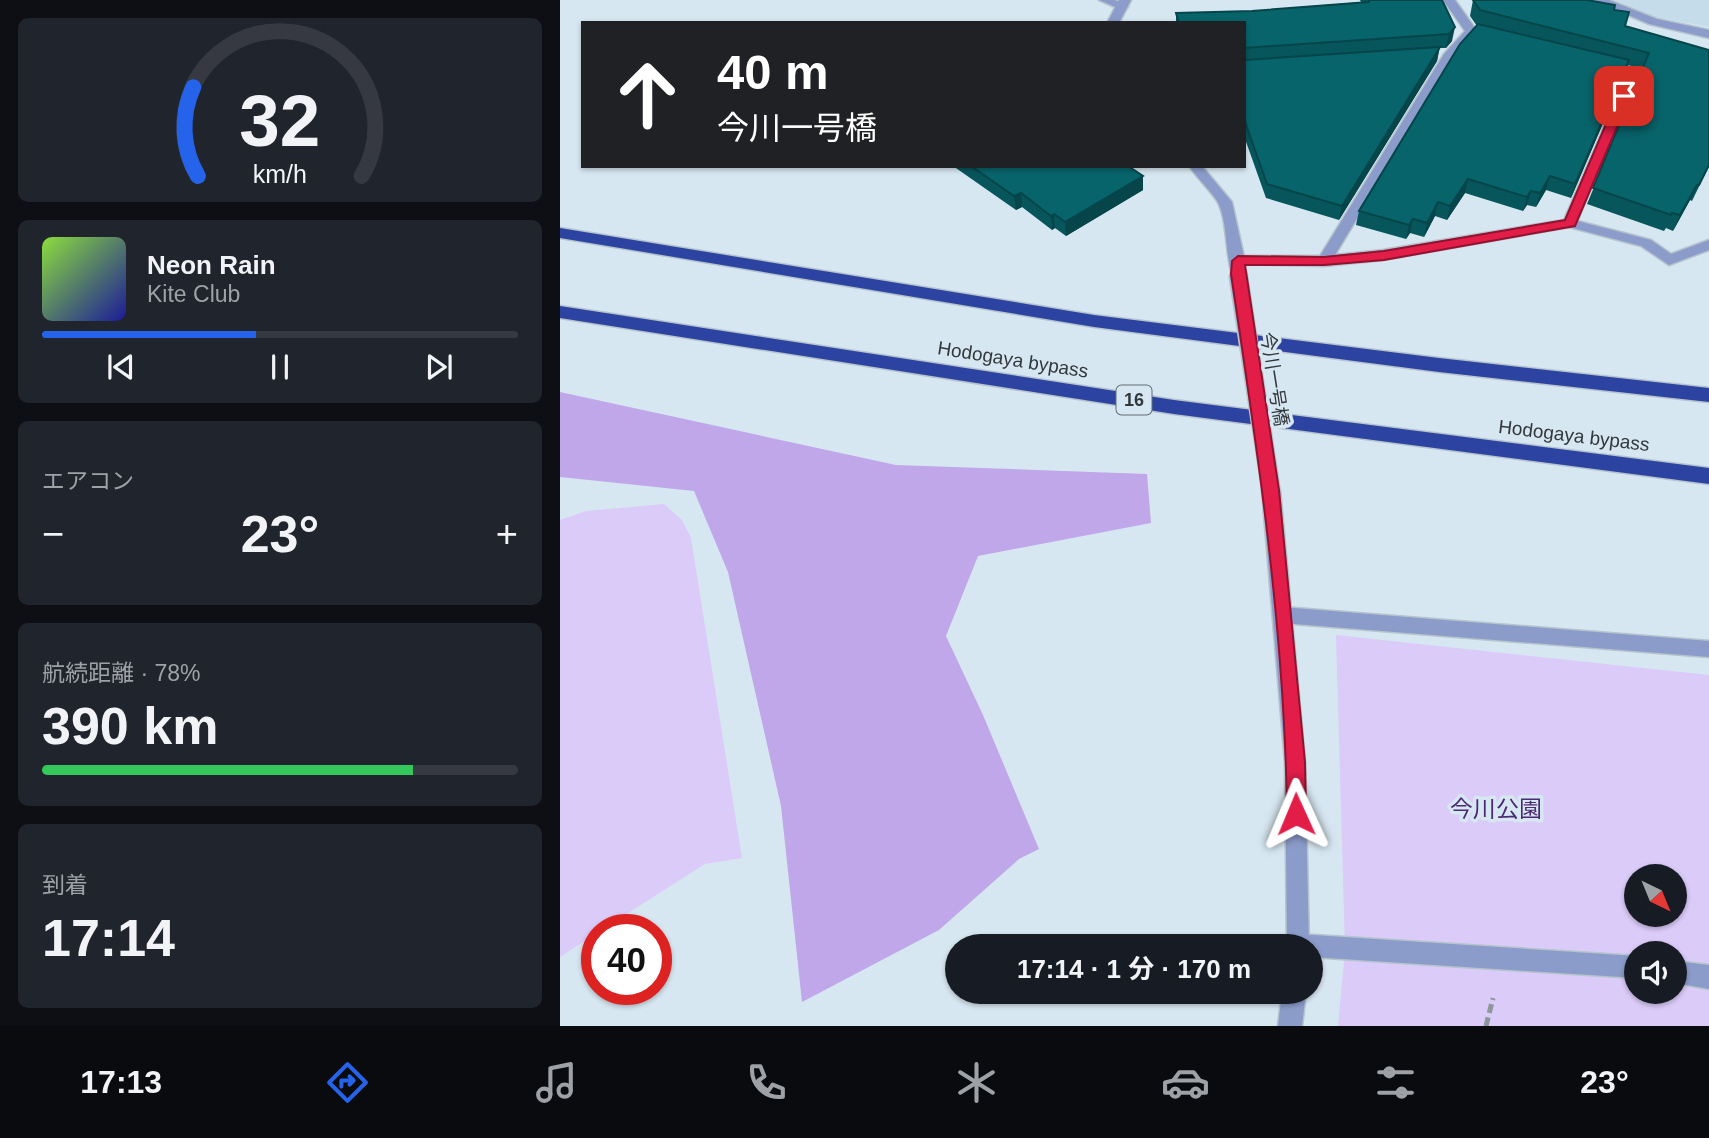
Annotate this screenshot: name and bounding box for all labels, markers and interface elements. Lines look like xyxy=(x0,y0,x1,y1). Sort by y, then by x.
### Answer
text: 40 m xyxy=(717,45,829,99)
icon: ahead xyxy=(602,49,693,140)
pin xyxy=(1594,66,1654,126)
icon: arrive xyxy=(1605,77,1643,115)
text: 32 xyxy=(240,80,320,161)
text: 今川一号橋 xyxy=(717,110,877,146)
text: km/h xyxy=(253,160,307,188)
text: Neon Rain xyxy=(147,250,276,280)
text: Kite Club xyxy=(147,281,240,307)
street label: 今川一号橋 xyxy=(1257,331,1292,428)
street label: Hodogaya bypass xyxy=(936,337,1090,382)
icon: previous xyxy=(102,348,140,386)
icon: pause xyxy=(261,348,299,386)
icon: next xyxy=(420,348,458,386)
road number: 16 xyxy=(1116,386,1152,414)
street label: Hodogaya bypass xyxy=(1497,416,1651,455)
text: エアコン xyxy=(42,468,134,494)
text: 23° xyxy=(241,505,319,563)
text: − xyxy=(42,513,64,555)
text: + xyxy=(496,513,518,555)
text: 航続距離 · 78% xyxy=(42,660,200,686)
text: 390 km xyxy=(42,697,218,755)
position arrow xyxy=(1259,777,1333,851)
park label: 今川公園 xyxy=(1450,796,1542,822)
north arrow xyxy=(1624,864,1687,928)
map controls xyxy=(1624,864,1687,1004)
text: 到着 xyxy=(42,872,88,898)
text: 17:14 xyxy=(42,909,175,967)
speed limit sign: 40 xyxy=(581,914,672,1005)
button: sound xyxy=(1624,941,1687,1004)
text: 17:14 · 1 分 · 170 m xyxy=(1017,954,1251,984)
icon: directions xyxy=(323,1058,372,1107)
icon: music xyxy=(532,1058,581,1107)
icon: phone xyxy=(742,1058,791,1107)
icon: climate xyxy=(952,1058,1001,1107)
icon: car xyxy=(1161,1058,1210,1107)
icon: filters xyxy=(1371,1058,1420,1107)
text: 17:13 xyxy=(80,1064,162,1100)
text: 23° xyxy=(1580,1064,1629,1100)

